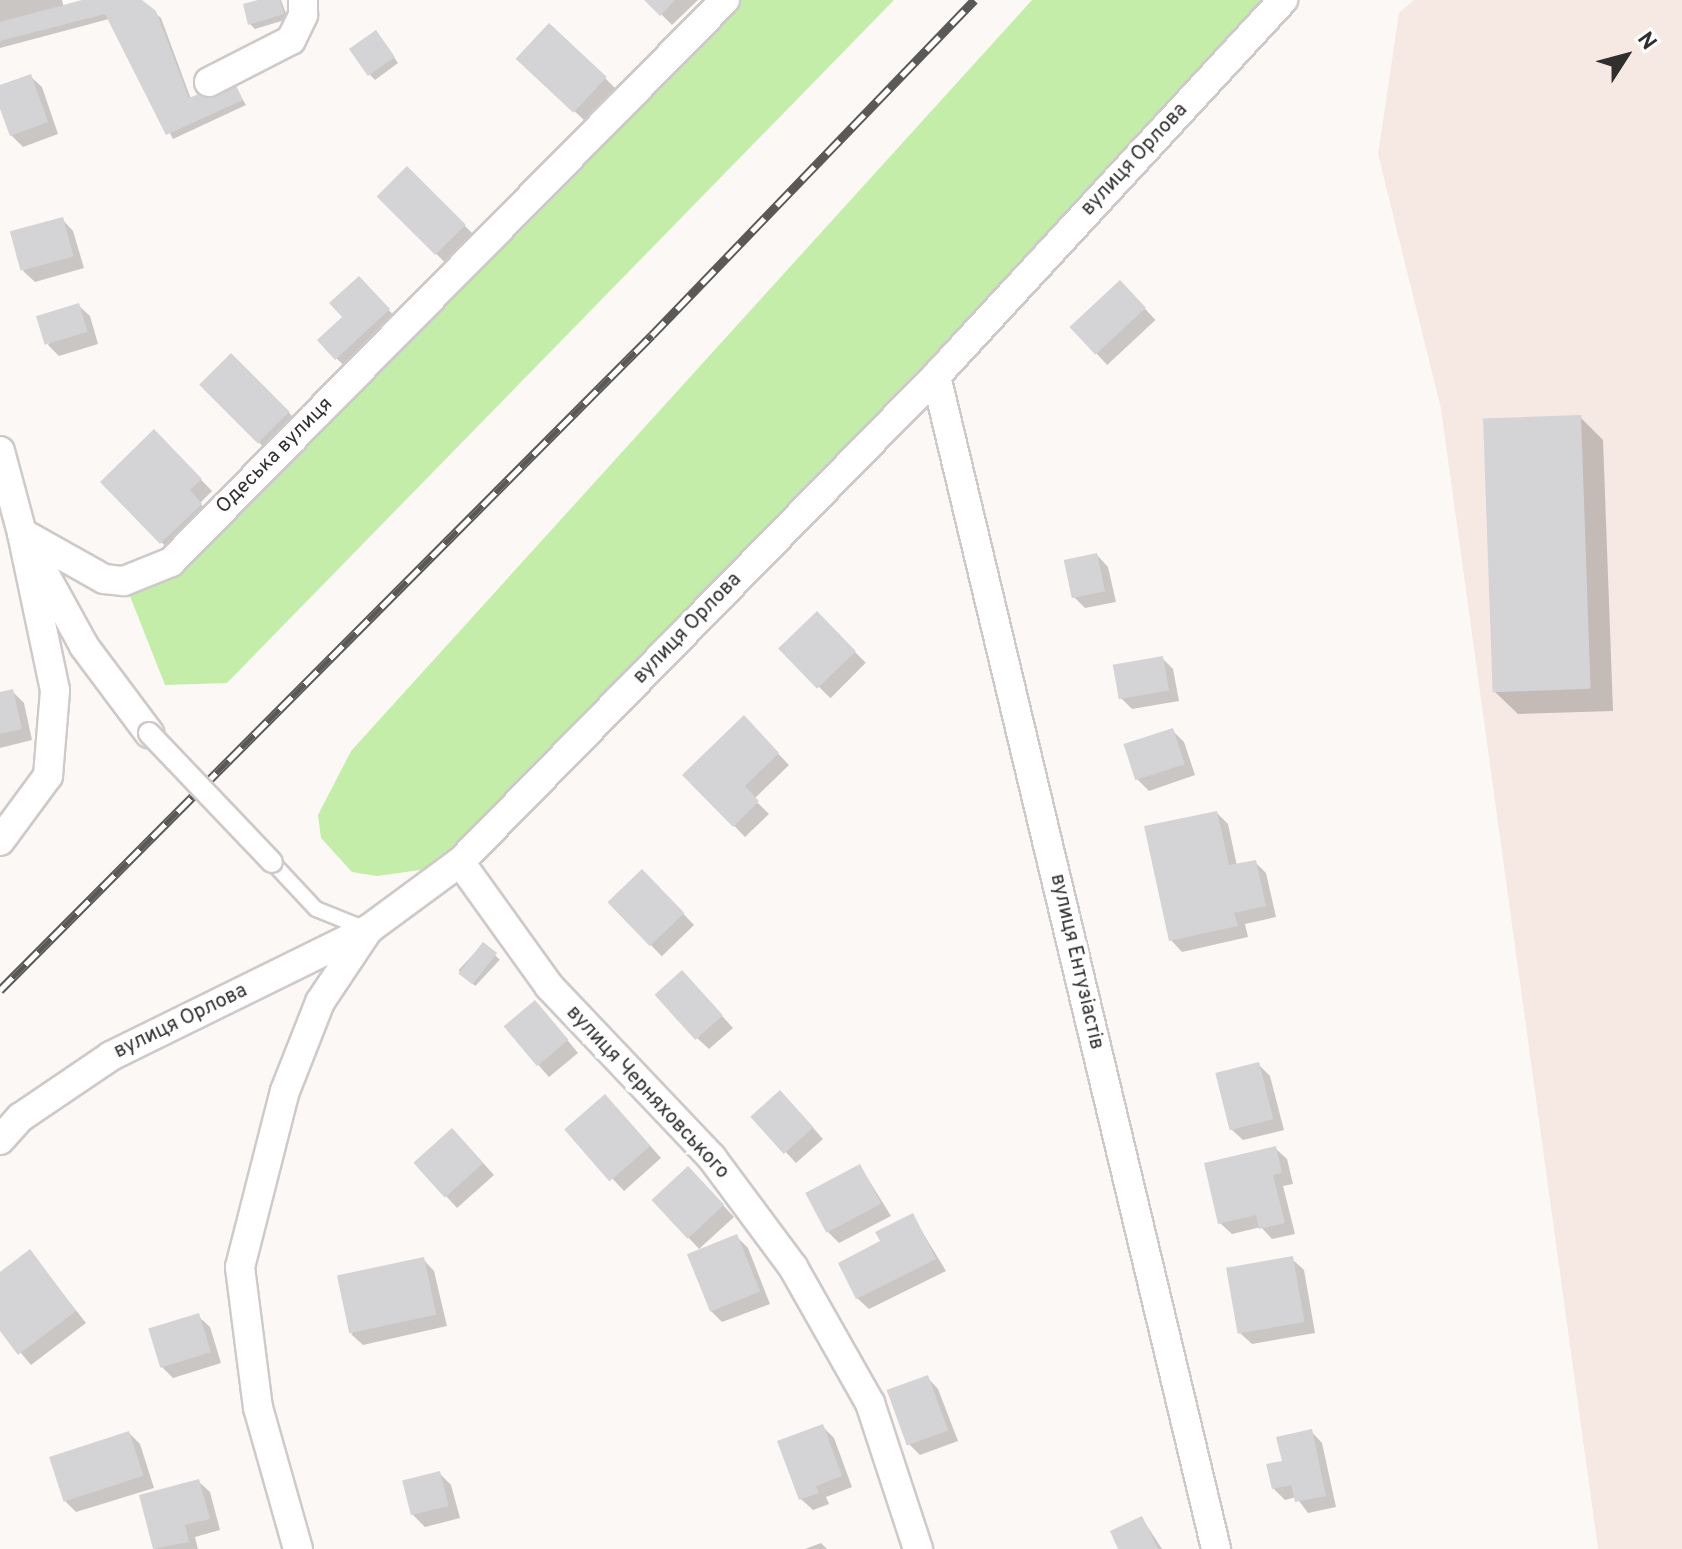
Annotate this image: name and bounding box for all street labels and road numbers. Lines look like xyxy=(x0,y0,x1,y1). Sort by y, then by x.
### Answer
street label: вулиця Орлова xyxy=(1077,99,1193,221)
street label: Одеська вулиця xyxy=(212,393,338,519)
street label: вулиця Орлова xyxy=(629,569,747,689)
street label: вулиця Ентузіастів xyxy=(1044,872,1108,1052)
street label: вулиця Орлова xyxy=(111,979,251,1065)
street label: вулиця Черняховського xyxy=(561,1002,733,1184)

